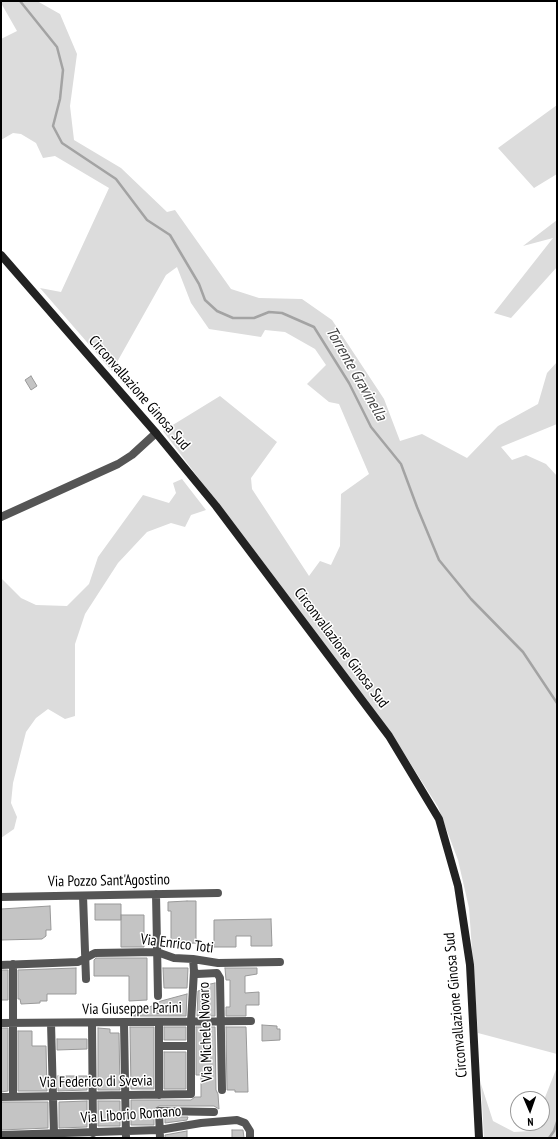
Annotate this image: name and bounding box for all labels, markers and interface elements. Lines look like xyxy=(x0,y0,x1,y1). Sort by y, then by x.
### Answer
water label: Torrente Gravinella xyxy=(321,324,391,424)
street label: Circonvallazione Ginosa Sud xyxy=(84,332,194,454)
street label: Circonvallazione Ginosa Sud xyxy=(290,584,392,712)
street label: Via Pozzo Sant'Agostino xyxy=(48,871,170,891)
street label: Via Enrico Toti xyxy=(139,931,215,957)
street label: Circonvallazione Ginosa Sud xyxy=(441,932,471,1078)
street label: Via Michele Novaro xyxy=(195,982,217,1082)
street label: Via Giuseppe Parini xyxy=(82,999,182,1019)
street label: Via Federico di Svevia xyxy=(39,1072,153,1092)
north arrow xyxy=(510,1091,550,1131)
street label: Via Liborio Romano xyxy=(80,1103,182,1127)
text: N xyxy=(527,1115,534,1129)

